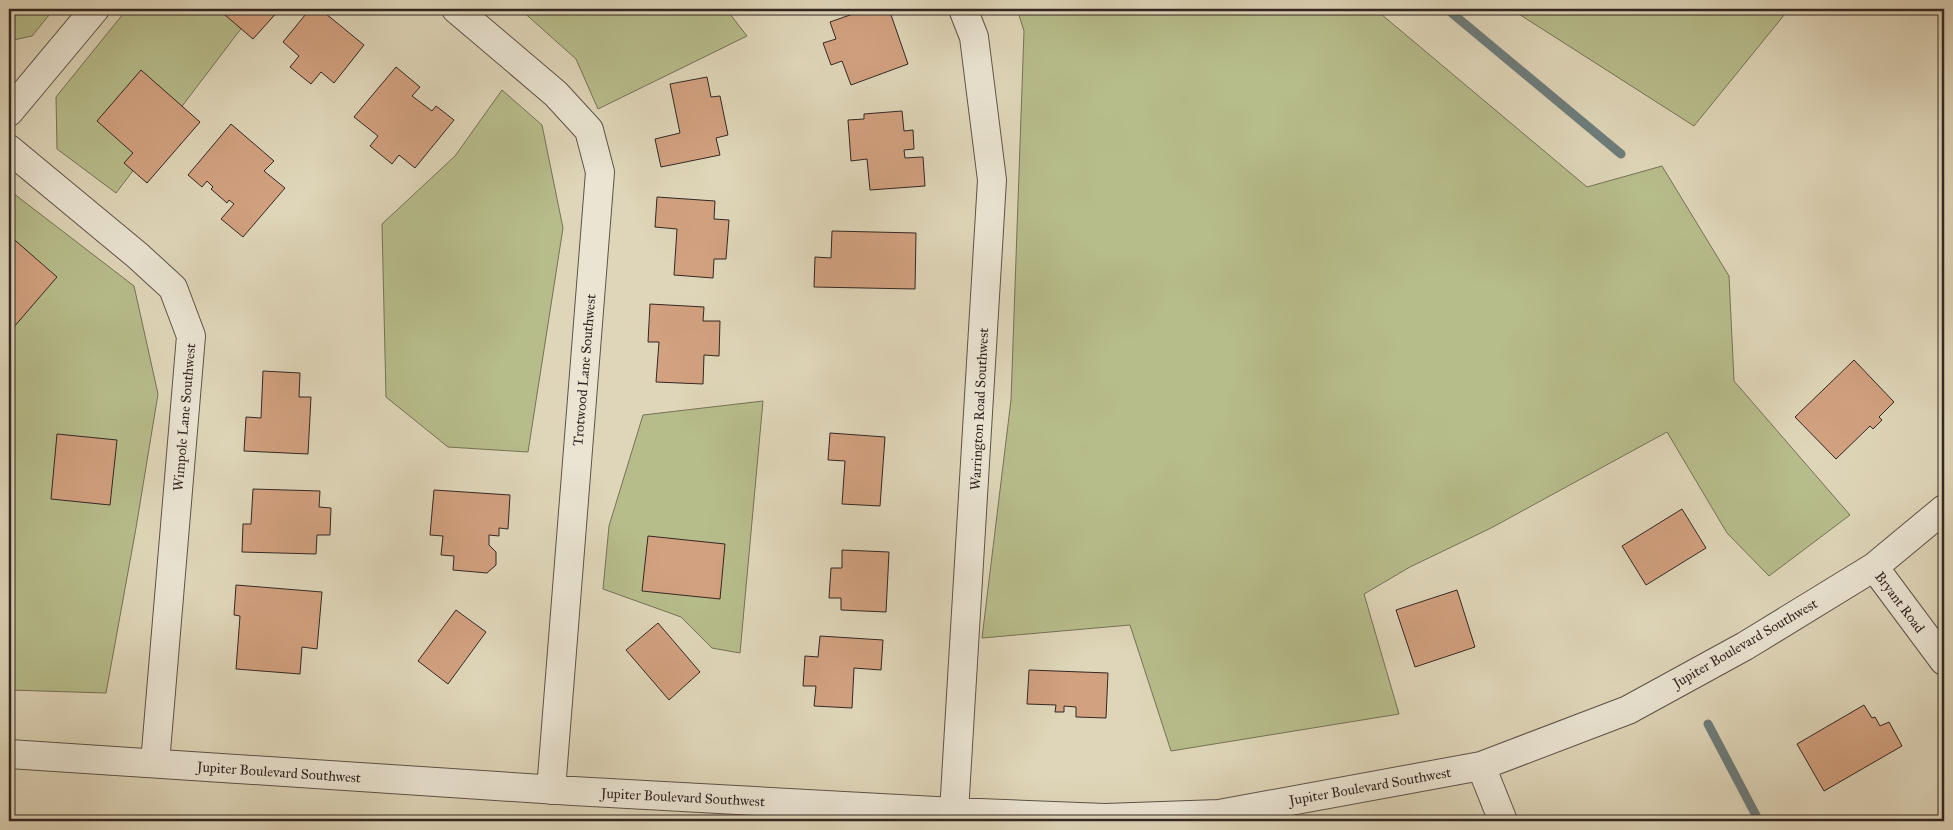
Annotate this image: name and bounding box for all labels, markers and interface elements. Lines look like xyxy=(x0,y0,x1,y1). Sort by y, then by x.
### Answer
street label: Trotwood Lane Southwest xyxy=(569,293,600,447)
street label: Warrington Road Southwest xyxy=(967,327,992,491)
street label: Wimpole Lane Southwest xyxy=(170,342,199,492)
street label: Bryant Road xyxy=(1871,568,1928,636)
street label: Jupiter Boulevard Southwest xyxy=(1668,595,1821,694)
street label: Jupiter Boulevard Southwest xyxy=(194,758,361,788)
street label: Jupiter Boulevard Southwest xyxy=(1286,764,1453,810)
street label: Jupiter Boulevard Southwest xyxy=(599,785,765,811)

